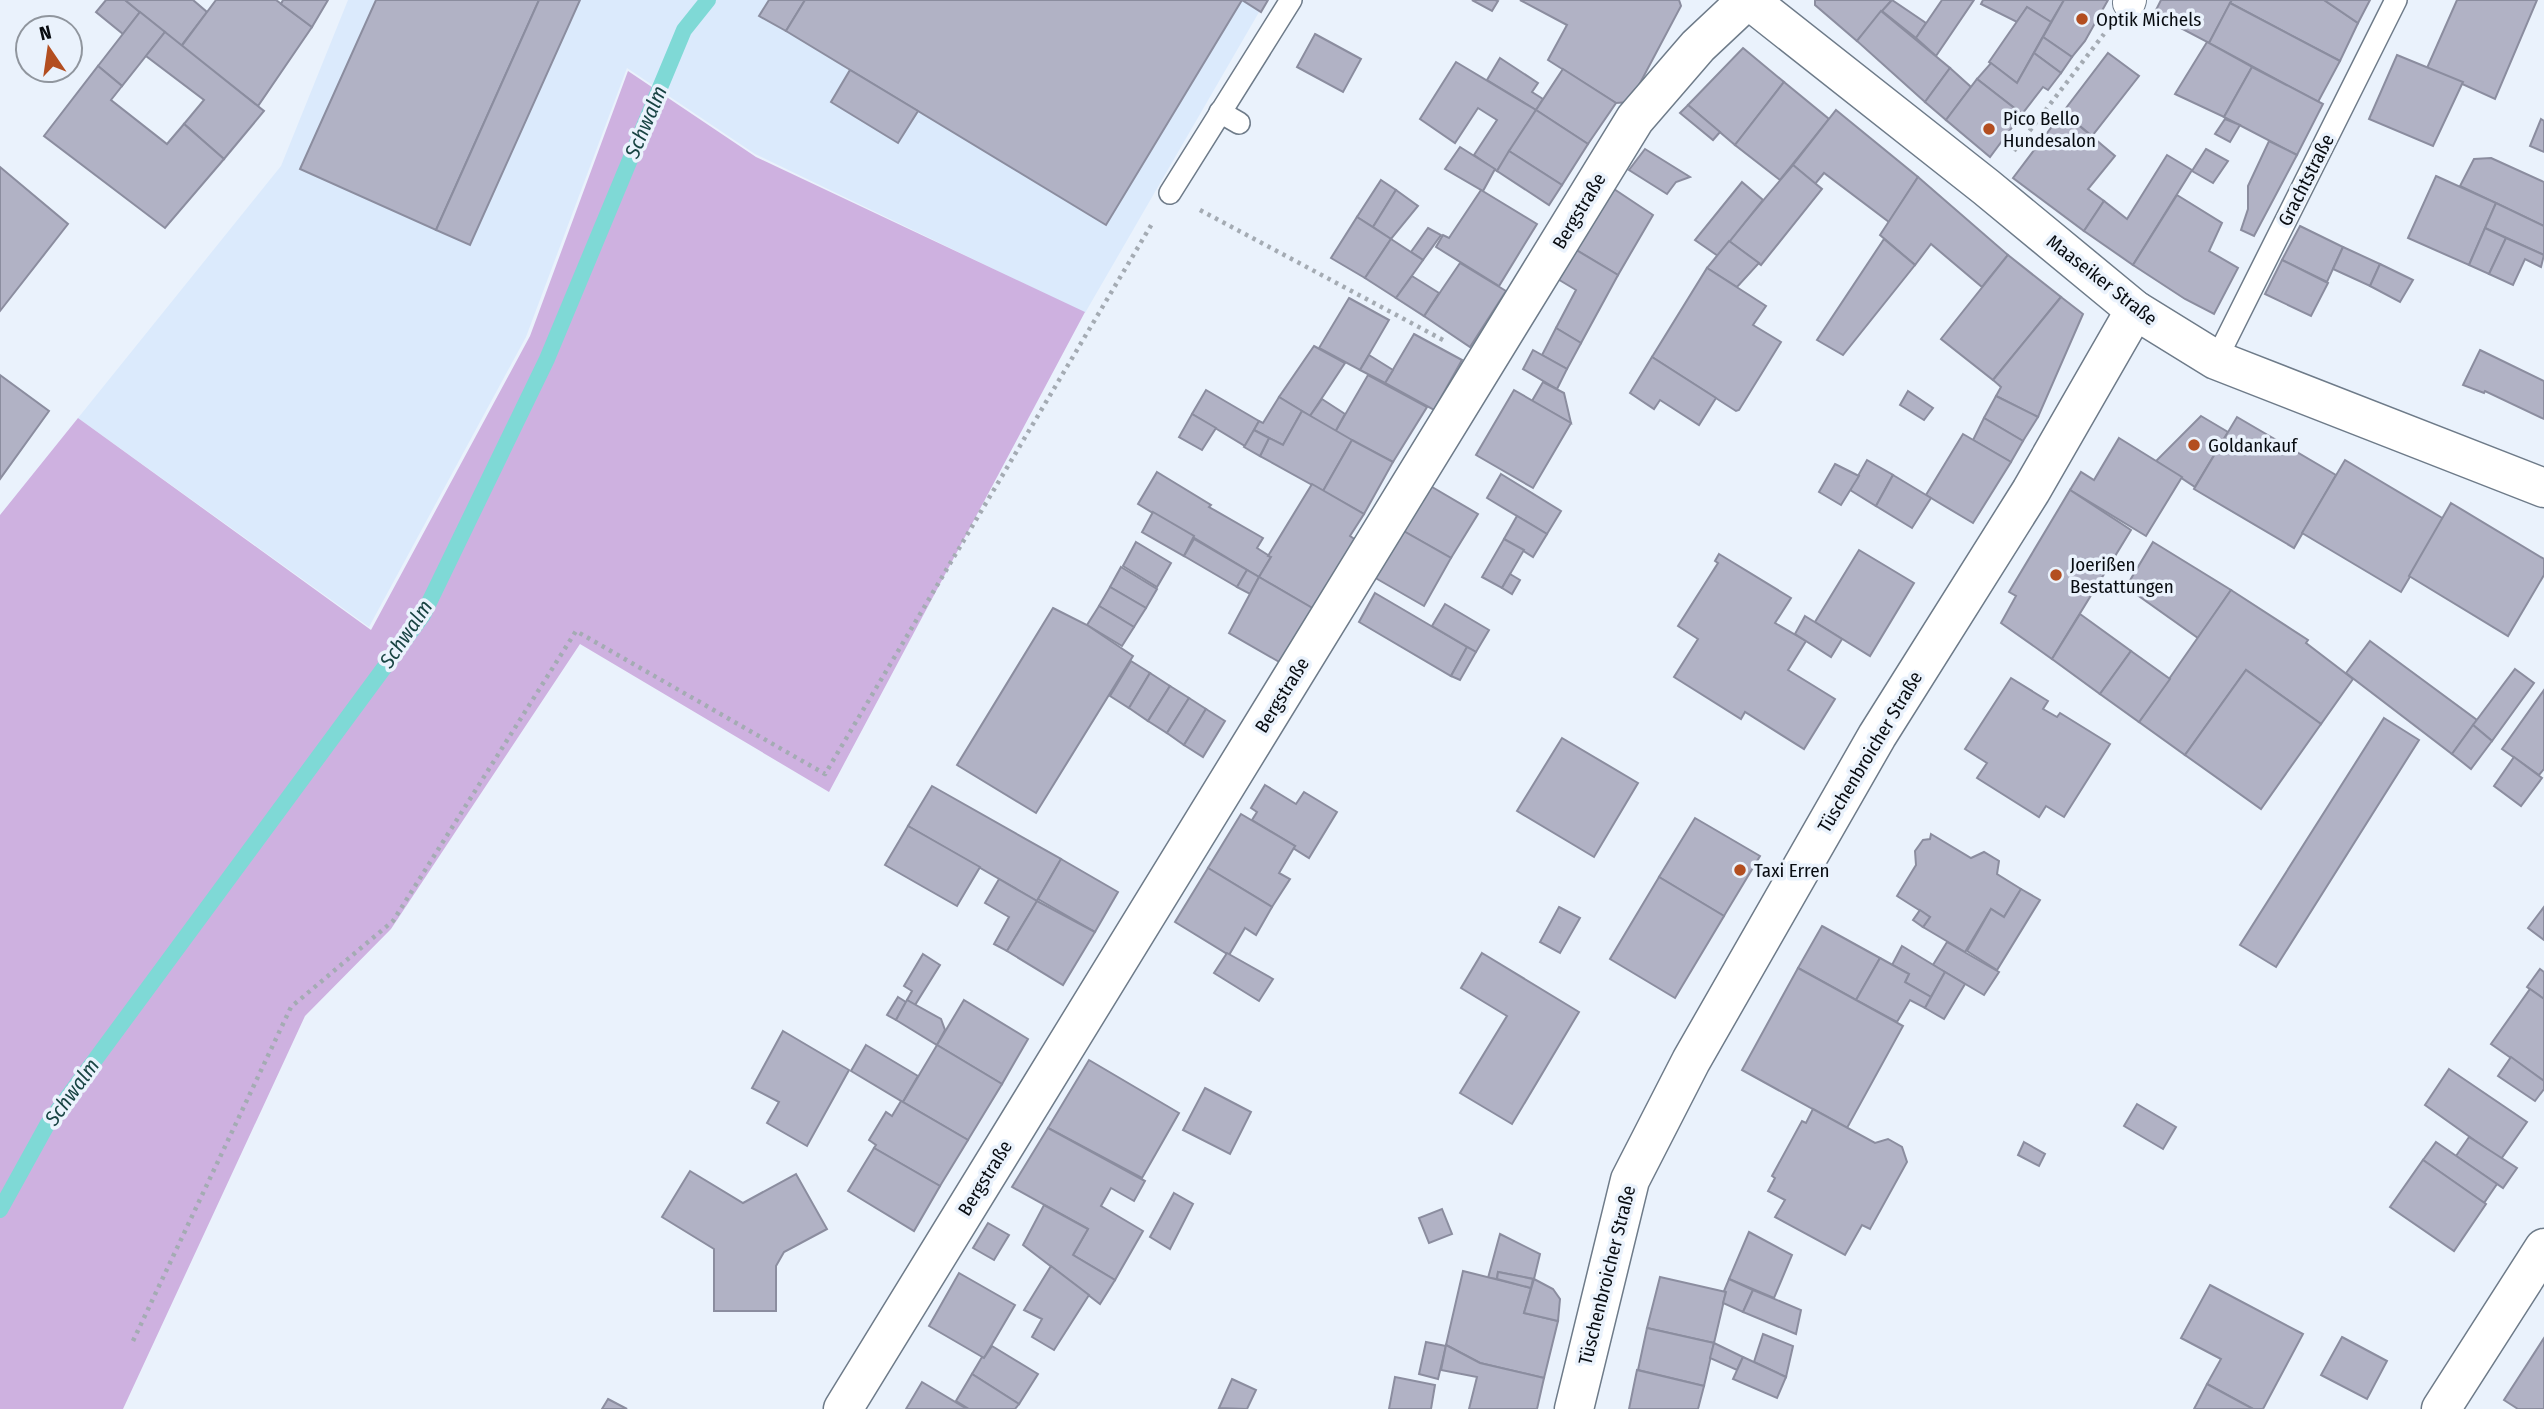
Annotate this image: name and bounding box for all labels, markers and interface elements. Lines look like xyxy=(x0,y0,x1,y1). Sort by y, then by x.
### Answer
place label: Optik Michels xyxy=(2096,8,2201,31)
marker: Optik Michels xyxy=(2074,11,2090,27)
north arrow xyxy=(14,14,84,84)
text: N xyxy=(37,20,53,45)
water label: Schwalm xyxy=(619,82,673,163)
place label: Pico Bello Hundesalon xyxy=(2003,107,2096,152)
marker: Pico Bello Hundesalon xyxy=(1981,121,1997,137)
street label: Grachtstraße xyxy=(2273,130,2339,230)
street label: Bergstraße xyxy=(1547,169,1611,253)
street label: Maaseiker Straße xyxy=(2042,230,2162,330)
place label: Goldankauf xyxy=(2208,434,2298,457)
marker: Goldankauf xyxy=(2186,437,2202,453)
place label: Joerißen Bestattungen xyxy=(2070,553,2174,598)
marker: Joerißen Bestattungen xyxy=(2048,567,2064,583)
water label: Schwalm xyxy=(373,595,438,674)
street label: Bergstraße xyxy=(1250,653,1314,737)
street label: Tüschenbroicher Straße xyxy=(1813,667,1927,837)
place label: Taxi Erren xyxy=(1754,859,1830,882)
marker: Taxi Erren xyxy=(1732,862,1748,878)
water label: Schwalm xyxy=(38,1053,105,1131)
street label: Bergstraße xyxy=(953,1136,1017,1220)
street label: Tüschenbroicher Straße xyxy=(1574,1183,1640,1367)

